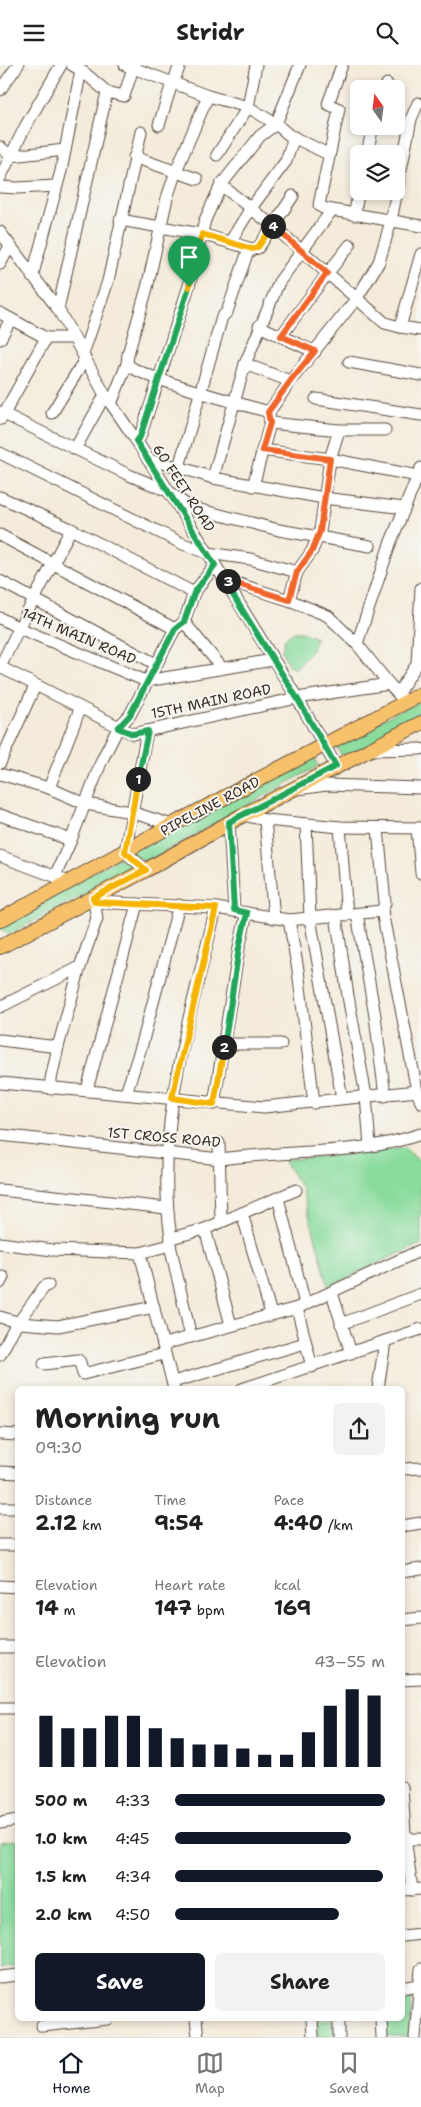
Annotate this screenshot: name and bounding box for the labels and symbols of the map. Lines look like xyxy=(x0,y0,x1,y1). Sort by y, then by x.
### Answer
north arrow xyxy=(350,80,405,135)
pin: 4 xyxy=(260,213,286,239)
pin xyxy=(168,236,210,287)
street label: 60 FEET ROAD xyxy=(149,441,219,535)
pin: 3 xyxy=(216,569,240,593)
street label: 14TH MAIN ROAD xyxy=(19,604,139,668)
street label: 15TH MAIN ROAD xyxy=(149,680,273,722)
pin: 1 xyxy=(126,767,150,791)
street label: PIPELINE ROAD xyxy=(157,772,263,840)
pin: 2 xyxy=(212,1035,236,1059)
street label: 1ST CROSS ROAD xyxy=(107,1123,221,1151)

